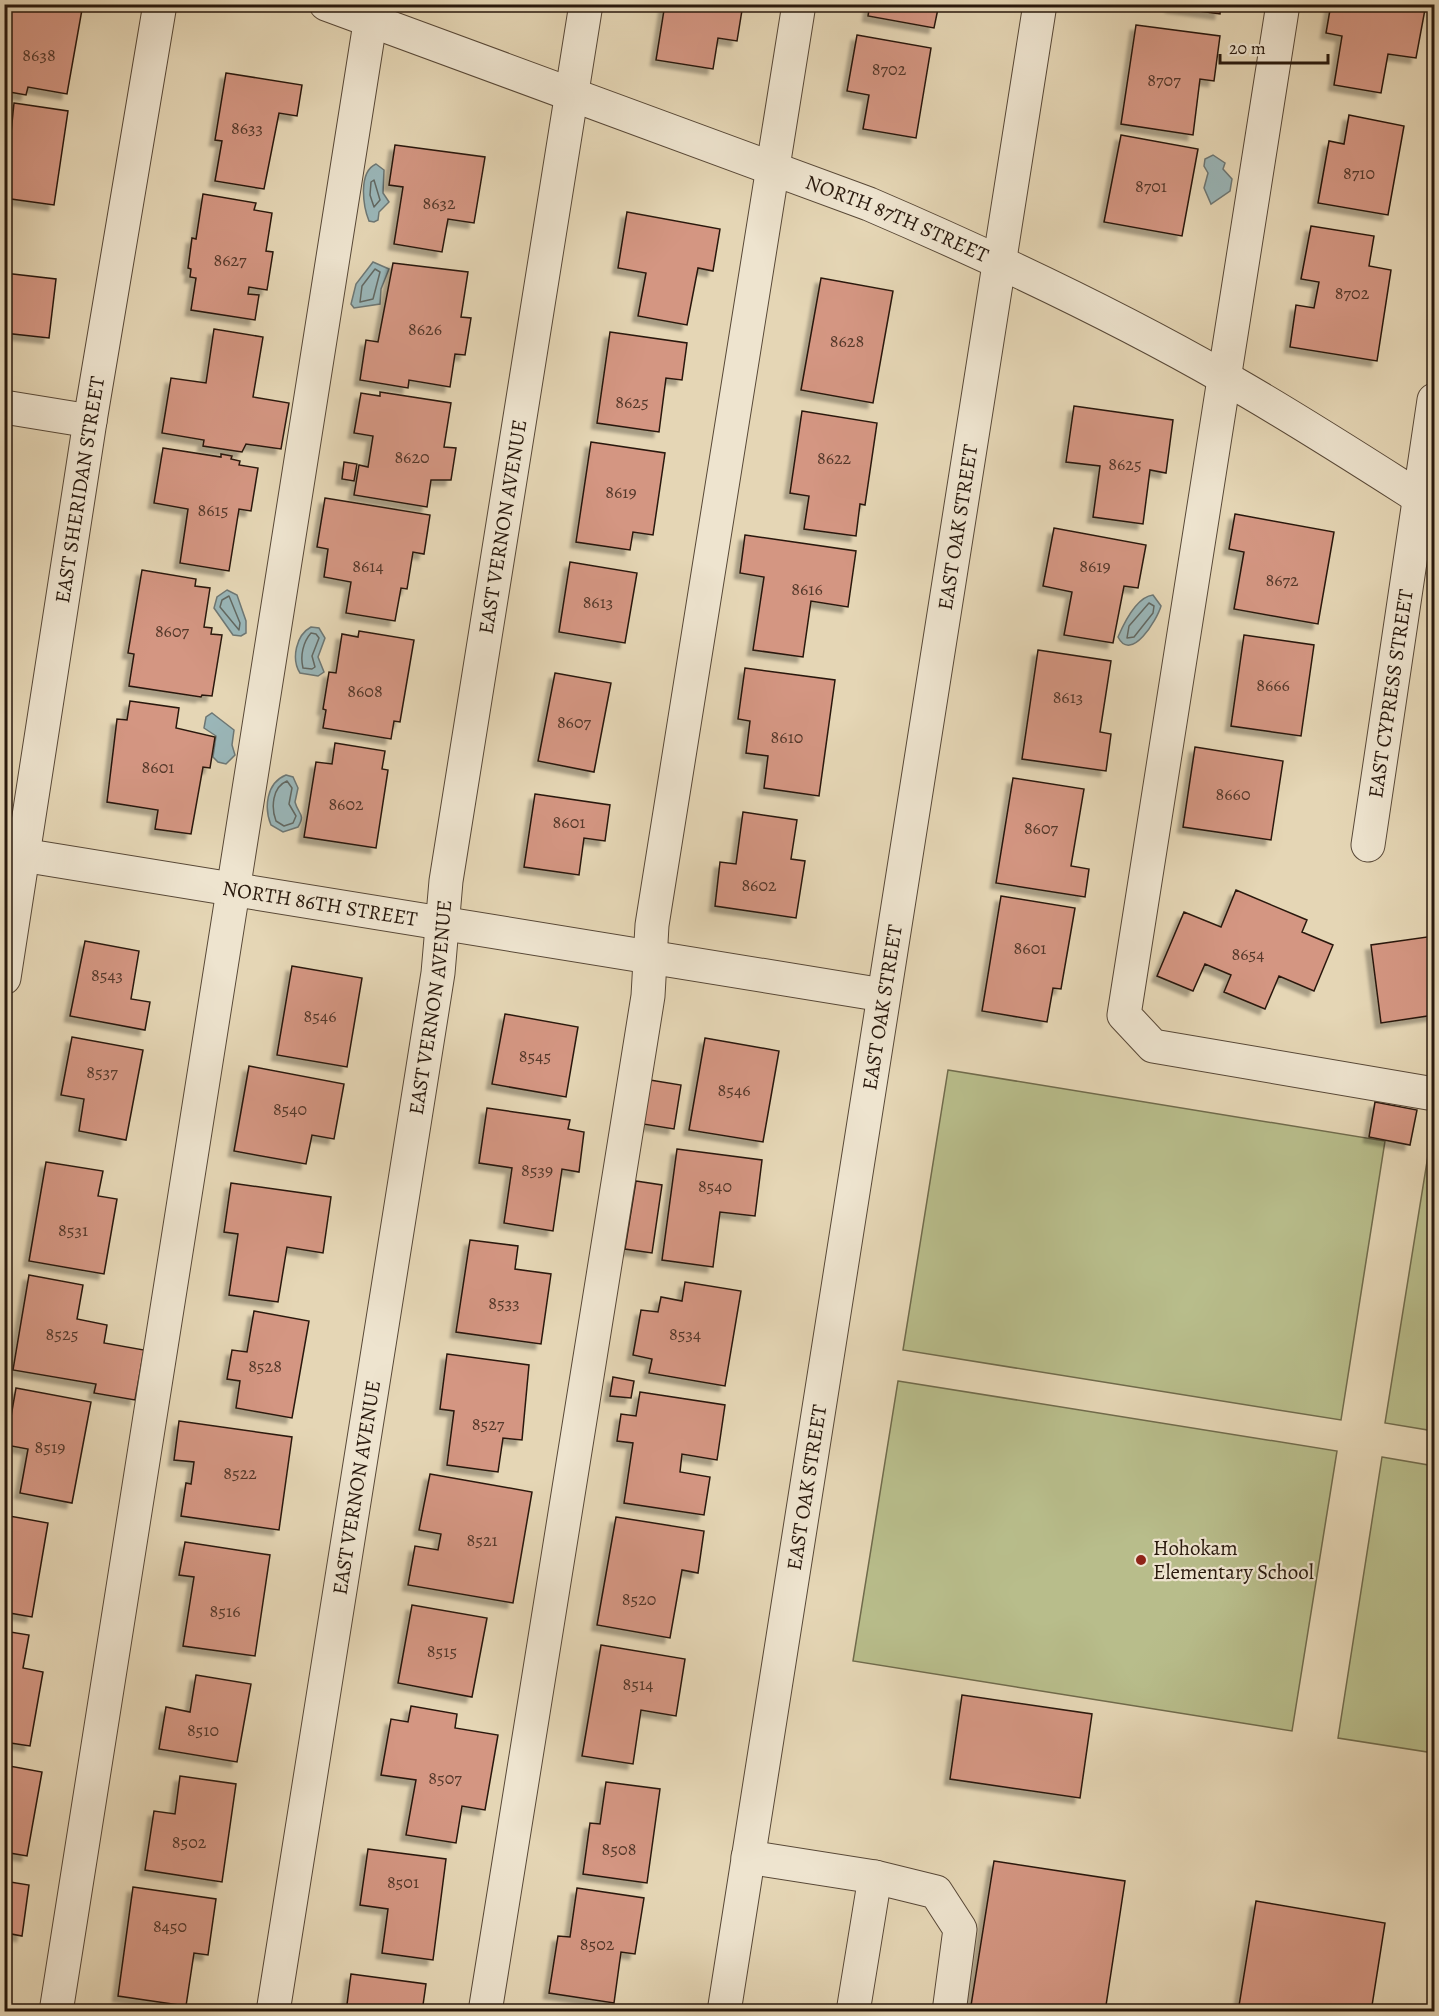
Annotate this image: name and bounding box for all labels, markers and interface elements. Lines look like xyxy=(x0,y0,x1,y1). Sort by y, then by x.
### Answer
scale bar xyxy=(1220,27,1328,65)
text: 20 m xyxy=(1229,36,1266,60)
house number: 8638 xyxy=(22,43,56,67)
house number: 8702 xyxy=(872,57,907,81)
house number: 8707 xyxy=(1147,68,1181,92)
house number: 8633 xyxy=(231,116,263,140)
house number: 8710 xyxy=(1343,161,1375,185)
street label: NORTH 87TH STREET xyxy=(801,168,994,269)
house number: 8701 xyxy=(1135,174,1167,198)
house number: 8632 xyxy=(422,191,456,215)
house number: 8627 xyxy=(213,248,247,272)
house number: 8702 xyxy=(1335,281,1370,305)
house number: 8626 xyxy=(408,317,442,341)
house number: 8628 xyxy=(830,329,864,353)
street label: EAST SHERIDAN STREET xyxy=(48,374,111,605)
house number: 8625 xyxy=(615,390,649,414)
street label: EAST VERNON AVENUE xyxy=(472,418,533,636)
street label: EAST OAK STREET xyxy=(931,442,985,612)
house number: 8620 xyxy=(394,445,430,469)
house number: 8622 xyxy=(817,446,852,470)
house number: 8625 xyxy=(1108,452,1142,476)
house number: 8619 xyxy=(605,480,637,504)
house number: 8615 xyxy=(198,498,228,522)
house number: 8614 xyxy=(352,554,384,578)
house number: 8619 xyxy=(1079,554,1111,578)
house number: 8672 xyxy=(1265,568,1299,592)
house number: 8616 xyxy=(791,577,823,601)
street label: EAST CYPRESS STREET xyxy=(1361,587,1420,800)
house number: 8613 xyxy=(583,590,613,614)
house number: 8607 xyxy=(155,619,190,643)
house number: 8666 xyxy=(1256,673,1290,697)
house number: 8608 xyxy=(347,679,383,703)
house number: 8613 xyxy=(1053,685,1083,709)
house number: 8607 xyxy=(557,710,592,734)
house number: 8610 xyxy=(771,725,803,749)
house number: 8601 xyxy=(142,755,174,779)
house number: 8660 xyxy=(1216,782,1250,806)
house number: 8602 xyxy=(328,792,364,816)
house number: 8601 xyxy=(553,810,585,834)
house number: 8607 xyxy=(1024,816,1059,840)
house number: 8602 xyxy=(741,873,777,897)
street label: NORTH 86TH STREET xyxy=(220,874,420,933)
street label: EAST VERNON AVENUE xyxy=(402,899,458,1117)
street label: EAST OAK STREET xyxy=(855,922,909,1092)
house number: 8601 xyxy=(1014,936,1046,960)
house number: 8654 xyxy=(1232,942,1264,966)
house number: 8543 xyxy=(91,963,123,987)
house number: 8546 xyxy=(304,1004,336,1028)
house number: 8545 xyxy=(519,1044,551,1068)
house number: 8537 xyxy=(86,1060,118,1084)
house number: 8546 xyxy=(718,1078,750,1102)
house number: 8540 xyxy=(273,1097,307,1121)
house number: 8539 xyxy=(521,1158,553,1182)
house number: 8540 xyxy=(698,1174,732,1198)
house number: 8531 xyxy=(58,1218,88,1242)
house number: 8533 xyxy=(488,1291,520,1315)
house number: 8525 xyxy=(46,1322,78,1346)
house number: 8534 xyxy=(669,1322,701,1346)
house number: 8528 xyxy=(248,1354,282,1378)
street label: EAST VERNON AVENUE xyxy=(325,1378,387,1597)
street label: EAST OAK STREET xyxy=(780,1402,833,1572)
house number: 8527 xyxy=(472,1412,505,1436)
house number: 8519 xyxy=(35,1435,65,1459)
house number: 8522 xyxy=(223,1461,257,1485)
house number: 8521 xyxy=(466,1528,498,1552)
place label: Hohokam Elementary School xyxy=(1153,1534,1314,1586)
marker: Hohokam Elementary School xyxy=(1134,1553,1148,1567)
house number: 8520 xyxy=(622,1587,656,1611)
house number: 8516 xyxy=(210,1599,240,1623)
house number: 8515 xyxy=(427,1639,457,1663)
house number: 8514 xyxy=(623,1672,653,1696)
house number: 8510 xyxy=(187,1718,219,1742)
house number: 8507 xyxy=(428,1766,462,1790)
house number: 8502 xyxy=(172,1830,207,1854)
house number: 8508 xyxy=(602,1837,636,1861)
house number: 8501 xyxy=(387,1870,419,1894)
house number: 8450 xyxy=(153,1914,187,1938)
house number: 8502 xyxy=(580,1932,615,1956)

